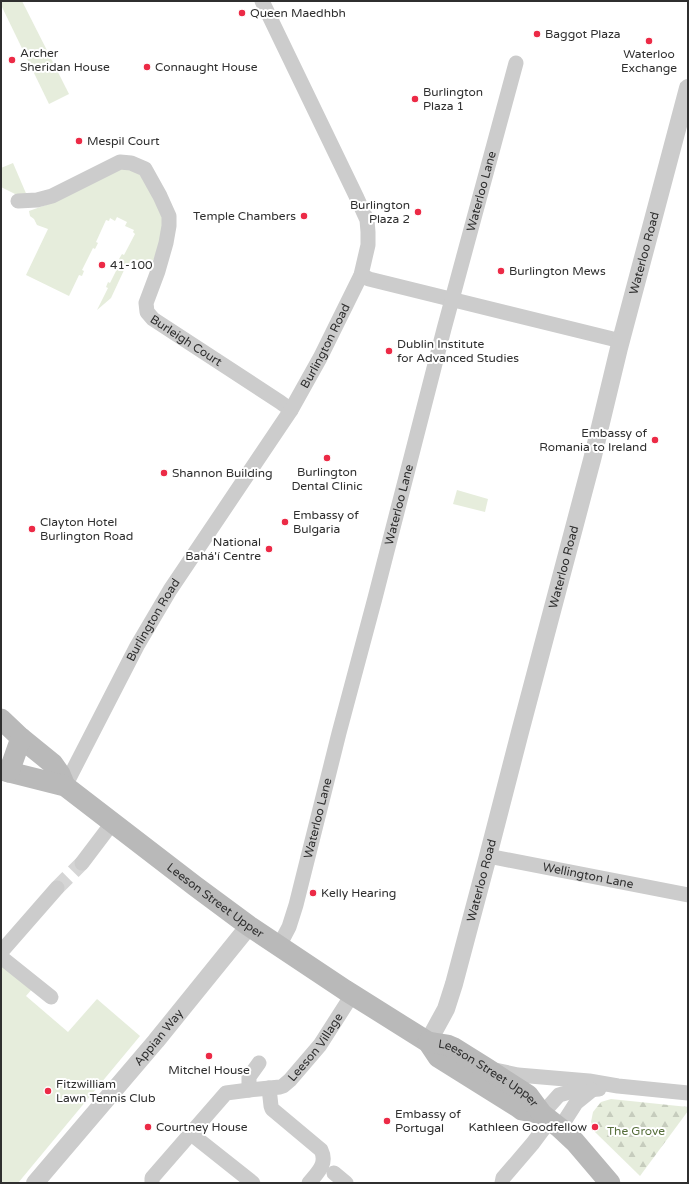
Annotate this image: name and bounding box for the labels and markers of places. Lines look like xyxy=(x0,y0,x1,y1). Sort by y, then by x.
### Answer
place label: Queen Maedhbh xyxy=(250,6,346,20)
marker: Queen Maedhbh xyxy=(237,8,247,18)
place label: Baggot Plaza xyxy=(545,27,621,41)
marker: Baggot Plaza xyxy=(532,29,542,39)
marker: Waterloo Exchange xyxy=(644,36,654,46)
place label: Archer Sheridan House xyxy=(20,46,110,74)
place label: Waterloo Exchange xyxy=(621,47,677,75)
marker: Archer Sheridan House xyxy=(7,55,17,65)
place label: Connaught House xyxy=(155,60,258,74)
marker: Connaught House xyxy=(142,62,152,72)
place label: Burlington Plaza 1 xyxy=(423,85,483,113)
marker: Burlington Plaza 1 xyxy=(410,94,420,104)
place label: Mespil Court xyxy=(87,134,160,148)
marker: Mespil Court xyxy=(74,136,84,146)
place label: Burlington Plaza 2 xyxy=(350,198,410,226)
marker: Burlington Plaza 2 xyxy=(413,207,423,217)
place label: Temple Chambers xyxy=(193,209,296,223)
marker: Temple Chambers xyxy=(299,211,309,221)
place label: 41-100 xyxy=(110,258,153,272)
marker: 41-100 xyxy=(97,260,107,270)
place label: Burlington Mews xyxy=(509,264,606,278)
marker: Burlington Mews xyxy=(496,266,506,276)
place label: Dublin Institute for Advanced Studies xyxy=(397,337,519,365)
marker: Dublin Institute for Advanced Studies xyxy=(384,346,394,356)
place label: Embassy of Romania to Ireland xyxy=(539,426,647,454)
marker: Embassy of Romania to Ireland xyxy=(650,435,660,445)
marker: Burlington Dental Clinic xyxy=(322,453,332,463)
place label: Burlington Dental Clinic xyxy=(291,465,363,493)
place label: Shannon Building xyxy=(172,466,273,480)
marker: Shannon Building xyxy=(159,468,169,478)
place label: Embassy of Bulgaria xyxy=(293,508,359,536)
place label: Clayton Hotel Burlington Road xyxy=(40,515,133,543)
marker: Embassy of Bulgaria xyxy=(280,517,290,527)
marker: Clayton Hotel Burlington Road xyxy=(27,524,37,534)
place label: National Bahá'í Centre xyxy=(185,535,261,563)
marker: National Bahá'í Centre xyxy=(264,544,274,554)
place label: Kelly Hearing xyxy=(321,886,396,900)
marker: Kelly Hearing xyxy=(308,888,318,898)
marker: Mitchel House xyxy=(204,1051,214,1061)
place label: Mitchel House xyxy=(168,1063,250,1077)
place label: Fitzwilliam Lawn Tennis Club xyxy=(56,1077,156,1105)
marker: Fitzwilliam Lawn Tennis Club xyxy=(43,1086,53,1096)
place label: Embassy of Portugal xyxy=(395,1107,461,1135)
marker: Embassy of Portugal xyxy=(382,1116,392,1126)
place label: Courtney House xyxy=(156,1120,248,1134)
place label: Kathleen Goodfellow xyxy=(468,1120,587,1134)
marker: Courtney House xyxy=(143,1122,153,1132)
marker: Kathleen Goodfellow xyxy=(590,1122,600,1132)

